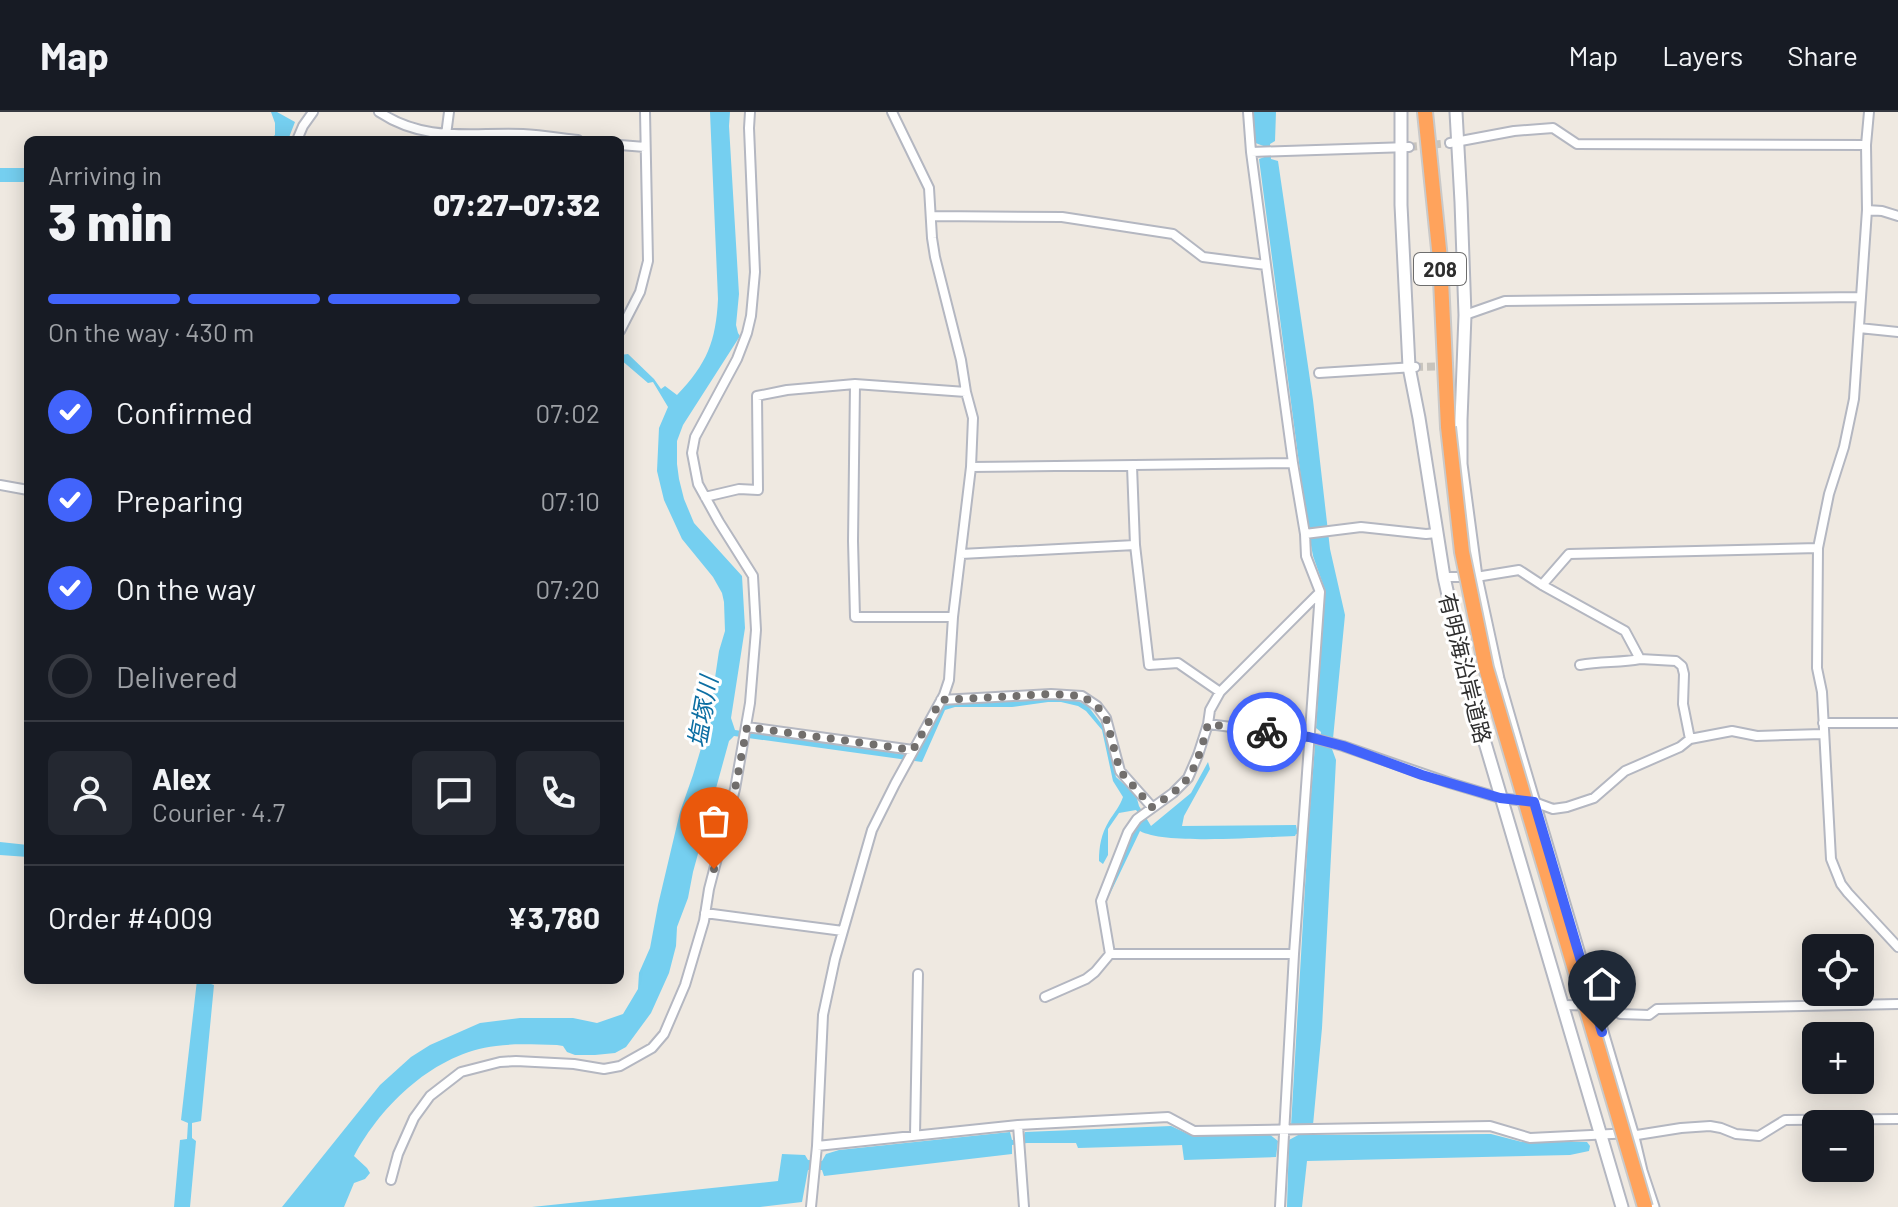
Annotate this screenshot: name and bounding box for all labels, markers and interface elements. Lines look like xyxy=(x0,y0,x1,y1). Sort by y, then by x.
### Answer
text: Map xyxy=(40,32,109,78)
text: Map xyxy=(1568,38,1618,72)
text: Layers xyxy=(1662,38,1743,72)
text: Share xyxy=(1787,38,1858,72)
text: Arriving in xyxy=(48,159,162,190)
text: 07:27–07:32 xyxy=(433,186,600,222)
text: 3 min xyxy=(48,189,172,251)
road number: 208 xyxy=(1414,253,1466,285)
text: On the way · 430 m xyxy=(48,316,254,347)
icon: check xyxy=(48,390,92,434)
text: Confirmed xyxy=(116,394,253,430)
text: 07:02 xyxy=(536,397,600,428)
icon: check xyxy=(48,478,92,522)
text: Preparing xyxy=(116,482,243,518)
text: 07:10 xyxy=(540,485,600,516)
icon: check xyxy=(48,566,92,610)
text: On the way xyxy=(116,570,256,606)
text: 07:20 xyxy=(536,573,600,604)
street label: 有明海沿岸道路 xyxy=(1435,590,1497,746)
text: Delivered xyxy=(116,658,238,694)
water label: 塩塚川 xyxy=(681,671,723,750)
courier xyxy=(1227,692,1307,772)
icon: bike xyxy=(1245,710,1289,754)
button: person xyxy=(48,751,132,835)
button: chat xyxy=(412,751,496,835)
button: phone xyxy=(516,751,600,835)
text: Alex xyxy=(152,760,211,796)
pin xyxy=(680,787,748,869)
text: Courier · 4.7 xyxy=(152,796,285,827)
icon: bag xyxy=(692,799,736,843)
text: Order #4009 xyxy=(48,899,213,935)
text: ¥3,780 xyxy=(507,899,600,935)
map controls xyxy=(1802,934,1874,1182)
button: locate xyxy=(1802,934,1874,1006)
pin xyxy=(1568,950,1636,1032)
icon: home xyxy=(1580,962,1624,1006)
button: + xyxy=(1802,1022,1874,1094)
button: − xyxy=(1802,1110,1874,1182)

